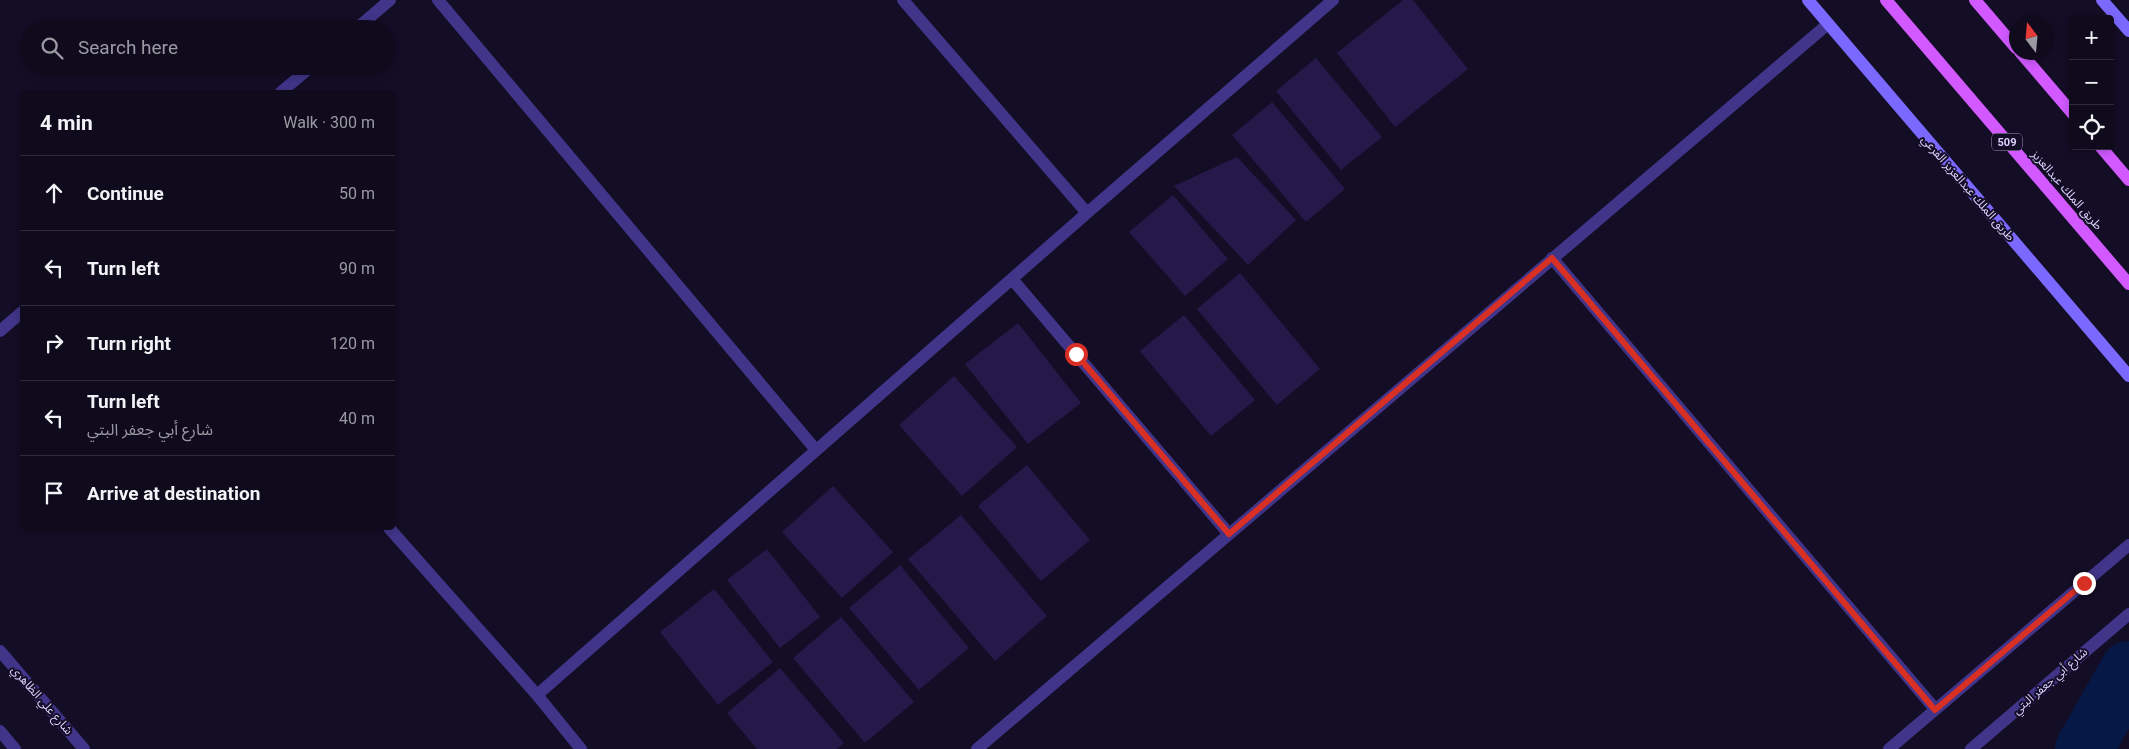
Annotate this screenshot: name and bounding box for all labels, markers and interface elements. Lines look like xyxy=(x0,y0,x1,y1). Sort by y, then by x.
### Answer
north arrow xyxy=(2009,15,2054,60)
map controls xyxy=(2069,15,2114,150)
button: + xyxy=(2069,15,2114,60)
search box xyxy=(20,20,395,75)
icon: search xyxy=(38,34,66,62)
text: Search here xyxy=(78,36,178,59)
button: − xyxy=(2069,60,2114,105)
button: locate xyxy=(2069,105,2114,150)
text: 4 min xyxy=(40,111,93,135)
text: Walk · 300 m xyxy=(283,113,375,132)
street label: طريق الملك عبدالعزيز الفرعي xyxy=(1916,132,2018,245)
road number: 509 xyxy=(1992,134,2022,150)
street label: طريق الملك عبدالعزيز xyxy=(2027,147,2105,233)
icon: ahead xyxy=(40,179,68,207)
text: Continue xyxy=(87,182,164,205)
text: 50 m xyxy=(339,184,375,203)
icon: left xyxy=(40,254,68,282)
text: Turn left xyxy=(87,257,160,280)
text: 90 m xyxy=(339,259,375,278)
icon: right xyxy=(40,329,68,357)
text: Turn right xyxy=(87,332,171,355)
text: 120 m xyxy=(330,334,375,353)
route start xyxy=(1065,343,1088,366)
text: Turn left xyxy=(87,390,160,413)
icon: left xyxy=(40,404,68,432)
text: 40 m xyxy=(339,409,375,428)
text: شارع أبي جعفر البتي xyxy=(87,420,213,439)
icon: arrive xyxy=(40,479,68,507)
text: Arrive at destination xyxy=(87,482,260,505)
route end xyxy=(2073,572,2096,595)
street label: شارع أبي جعفر البتي xyxy=(2009,644,2092,719)
street label: شارع علي الظاهري xyxy=(6,663,76,739)

